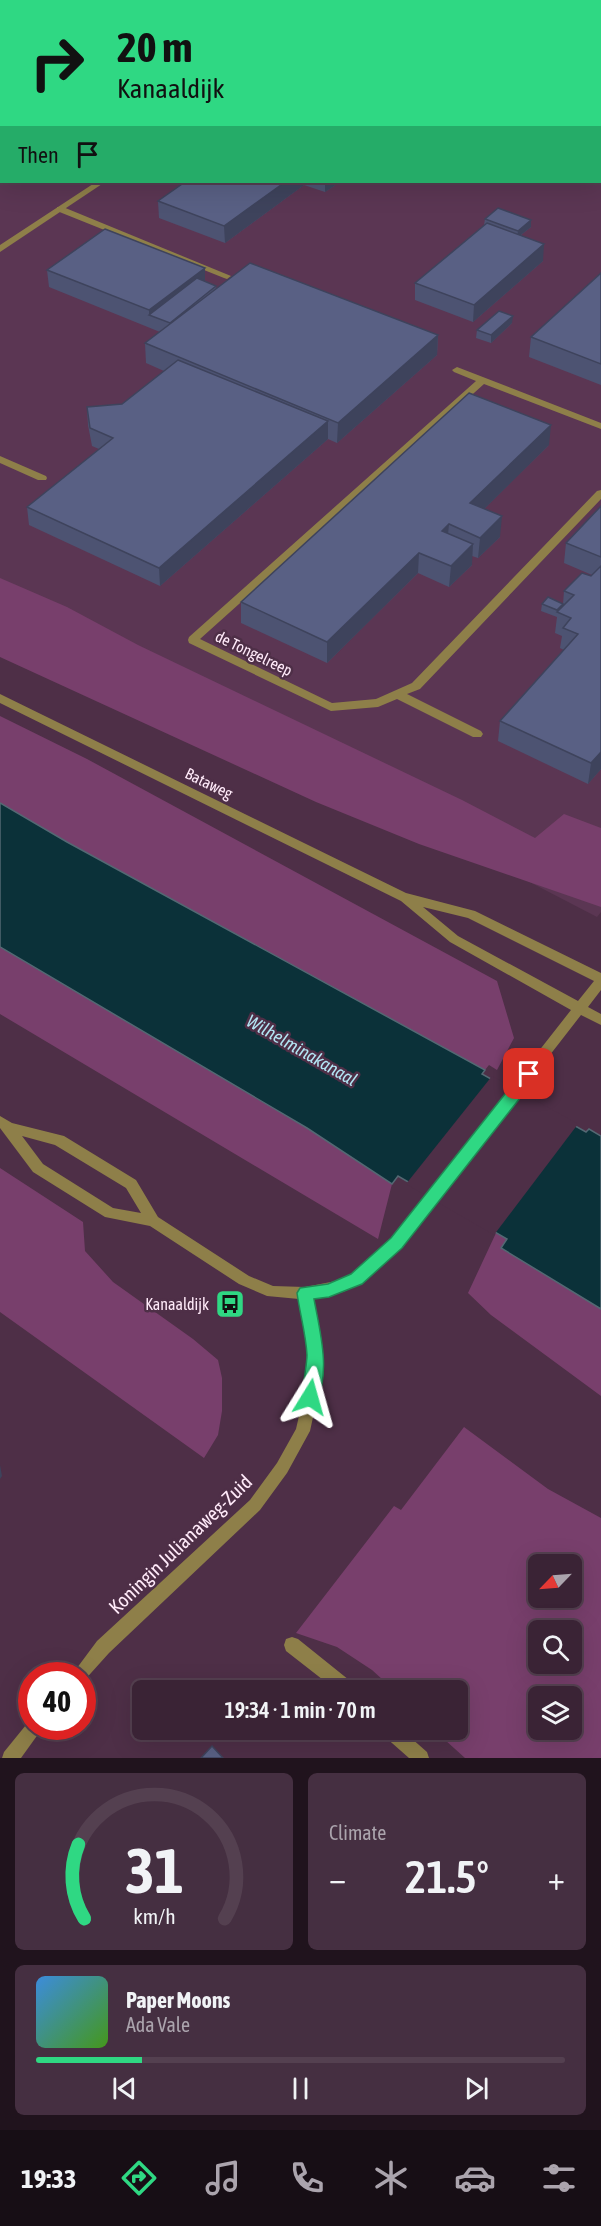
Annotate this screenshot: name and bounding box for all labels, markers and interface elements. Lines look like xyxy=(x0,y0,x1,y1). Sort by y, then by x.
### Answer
text: 20 m xyxy=(117,23,192,71)
icon: right xyxy=(18,24,96,102)
text: Kanaaldijk xyxy=(117,73,224,104)
icon: arrive xyxy=(71,138,104,171)
text: Then xyxy=(18,142,59,168)
street label: de Tongelreep xyxy=(212,627,295,680)
street label: Bataweg xyxy=(182,764,236,803)
water label: Wilhelminakanaal xyxy=(243,1010,361,1090)
pin xyxy=(503,1048,554,1099)
icon: arrive xyxy=(512,1057,545,1090)
bus stop icon: Kanaaldijk xyxy=(214,1288,246,1320)
place label: Kanaaldijk xyxy=(145,1295,209,1314)
position arrow xyxy=(278,1365,342,1429)
street label: Koningin Julianaweg-Zuid xyxy=(104,1470,256,1618)
north arrow xyxy=(528,1554,582,1608)
map controls xyxy=(528,1554,582,1740)
button: search xyxy=(528,1620,582,1674)
speed limit sign: 40 xyxy=(18,1662,96,1740)
button: layers xyxy=(528,1686,582,1740)
text: 19:34 · 1 min · 70 m xyxy=(224,1697,376,1723)
text: Climate xyxy=(329,1821,386,1844)
text: 31 xyxy=(125,1835,183,1906)
text: 21.5° xyxy=(405,1851,489,1903)
text: − xyxy=(329,1859,346,1897)
text: + xyxy=(548,1859,565,1897)
text: km/h xyxy=(133,1904,175,1929)
text: Paper Moons xyxy=(126,1987,230,2013)
text: Ada Vale xyxy=(126,2013,190,2036)
icon: previous xyxy=(108,2072,141,2105)
icon: pause xyxy=(284,2072,317,2105)
icon: next xyxy=(460,2072,493,2105)
icon: directions xyxy=(118,2157,160,2199)
icon: music xyxy=(202,2157,244,2199)
icon: phone xyxy=(286,2157,328,2199)
icon: climate xyxy=(370,2157,412,2199)
icon: car xyxy=(454,2157,496,2199)
icon: filters xyxy=(538,2157,580,2199)
text: 19:33 xyxy=(21,2163,77,2194)

